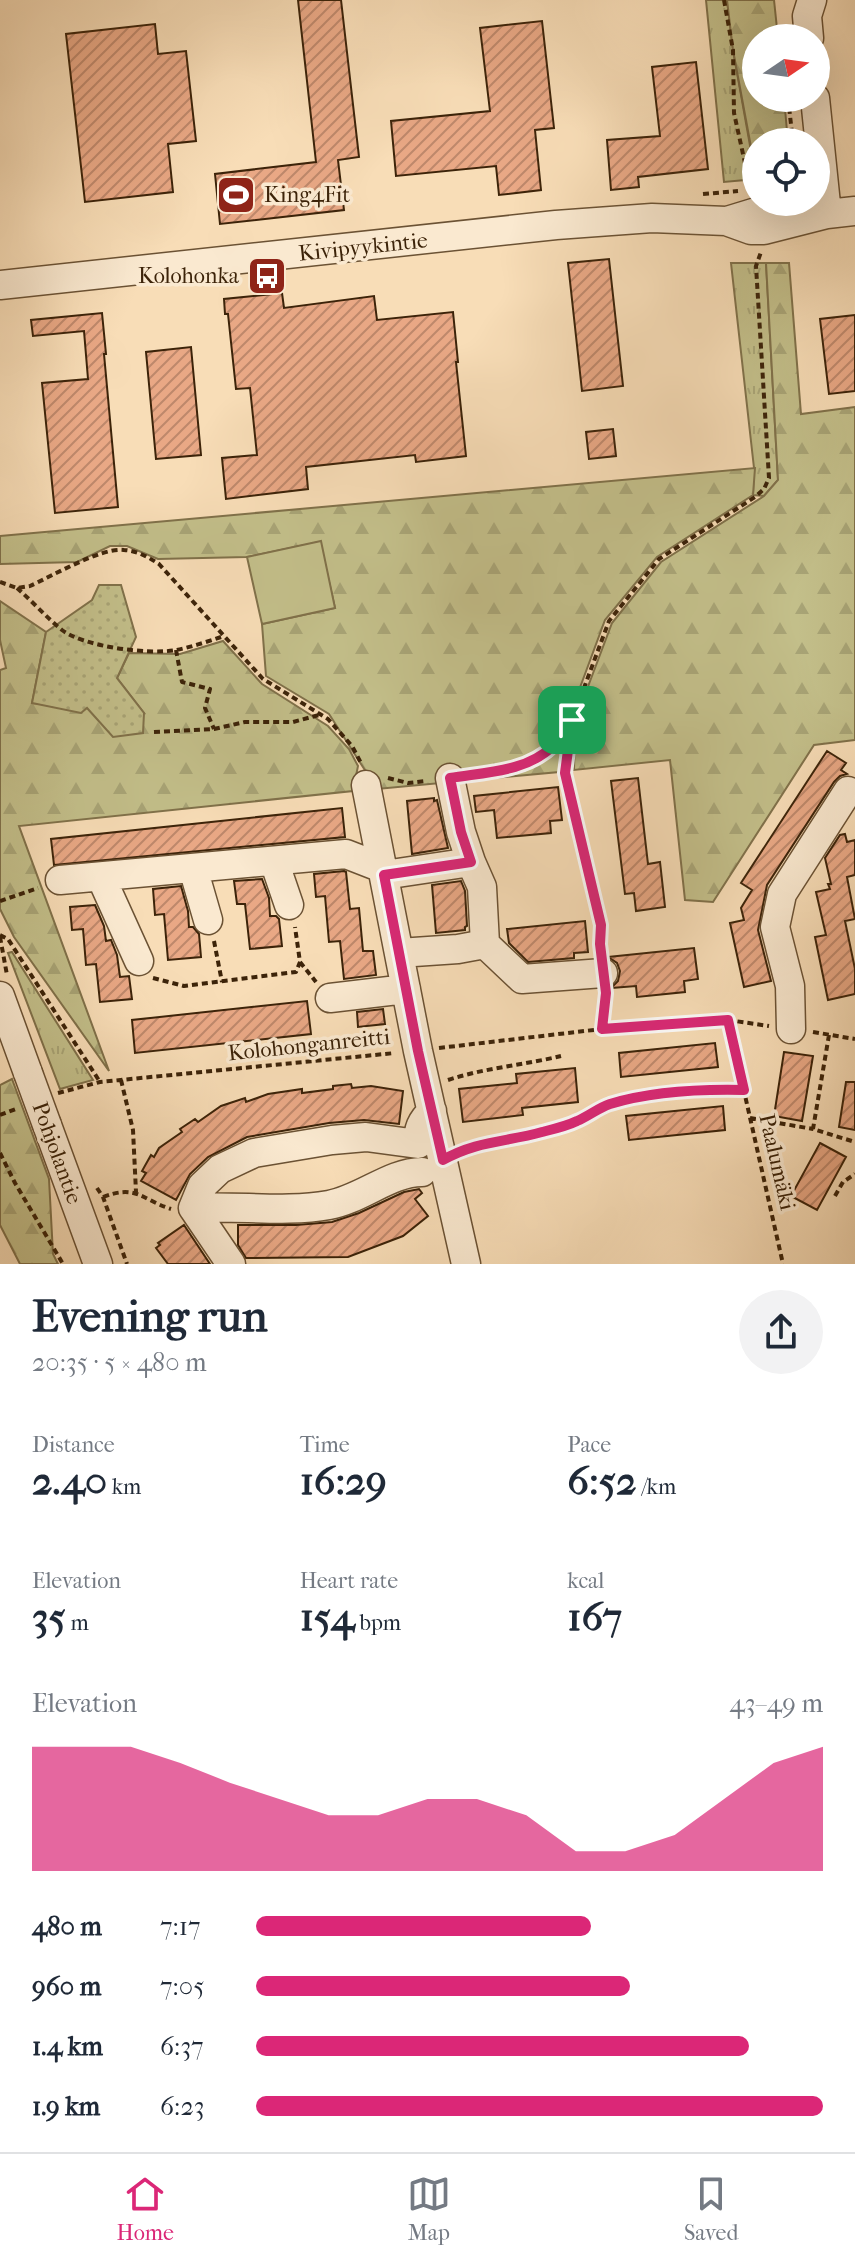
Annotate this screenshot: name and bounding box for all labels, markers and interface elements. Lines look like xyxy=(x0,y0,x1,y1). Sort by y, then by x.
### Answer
north arrow xyxy=(742,24,830,112)
map controls xyxy=(742,24,830,216)
button: locate xyxy=(742,128,830,216)
sports icon: King4Fit xyxy=(215,174,257,216)
place label: King4Fit xyxy=(264,182,350,208)
street label: Kivipyykintie xyxy=(297,227,429,267)
bus stop icon: Kolohonka xyxy=(246,255,288,297)
place label: Kolohonka xyxy=(138,263,240,289)
pin xyxy=(538,686,606,754)
icon: arrive xyxy=(550,698,594,742)
street label: Kolohonganreitti xyxy=(227,1024,392,1066)
street label: Pohjolantie xyxy=(27,1099,87,1208)
street label: Paalumäki xyxy=(753,1111,801,1213)
button: share xyxy=(739,1290,823,1374)
text: Evening run xyxy=(32,1291,267,1342)
text: 20:35 · 5 × 480 m xyxy=(32,1347,207,1378)
text: Distance xyxy=(32,1432,115,1458)
text: Time xyxy=(300,1432,350,1458)
text: Pace xyxy=(567,1432,611,1458)
text: 2.40 xyxy=(32,1458,107,1504)
text: 16:29 xyxy=(300,1458,387,1504)
text: 6:52 xyxy=(567,1458,637,1504)
text: km xyxy=(107,1474,141,1500)
text: /km xyxy=(637,1474,676,1500)
text: Elevation xyxy=(32,1568,121,1594)
text: Heart rate xyxy=(300,1568,398,1594)
text: kcal xyxy=(567,1568,604,1594)
text: 35 xyxy=(32,1594,66,1640)
text: 154 xyxy=(300,1594,355,1640)
text: 167 xyxy=(567,1594,622,1640)
text: m xyxy=(66,1610,89,1636)
text: bpm xyxy=(355,1610,401,1636)
text: Elevation xyxy=(32,1688,137,1719)
text: 43–49 m xyxy=(729,1688,823,1719)
text: 480 m xyxy=(32,1911,102,1942)
text: 7:17 xyxy=(160,1911,201,1942)
text: 960 m xyxy=(32,1971,101,2002)
text: 7:05 xyxy=(160,1971,204,2002)
text: 1.4 km xyxy=(32,2031,103,2062)
text: 6:37 xyxy=(160,2031,204,2062)
text: 1.9 km xyxy=(32,2091,100,2122)
text: 6:23 xyxy=(160,2091,204,2122)
tab: Home xyxy=(117,2172,174,2246)
tab: Map xyxy=(407,2172,451,2246)
tab: Saved xyxy=(684,2172,738,2246)

